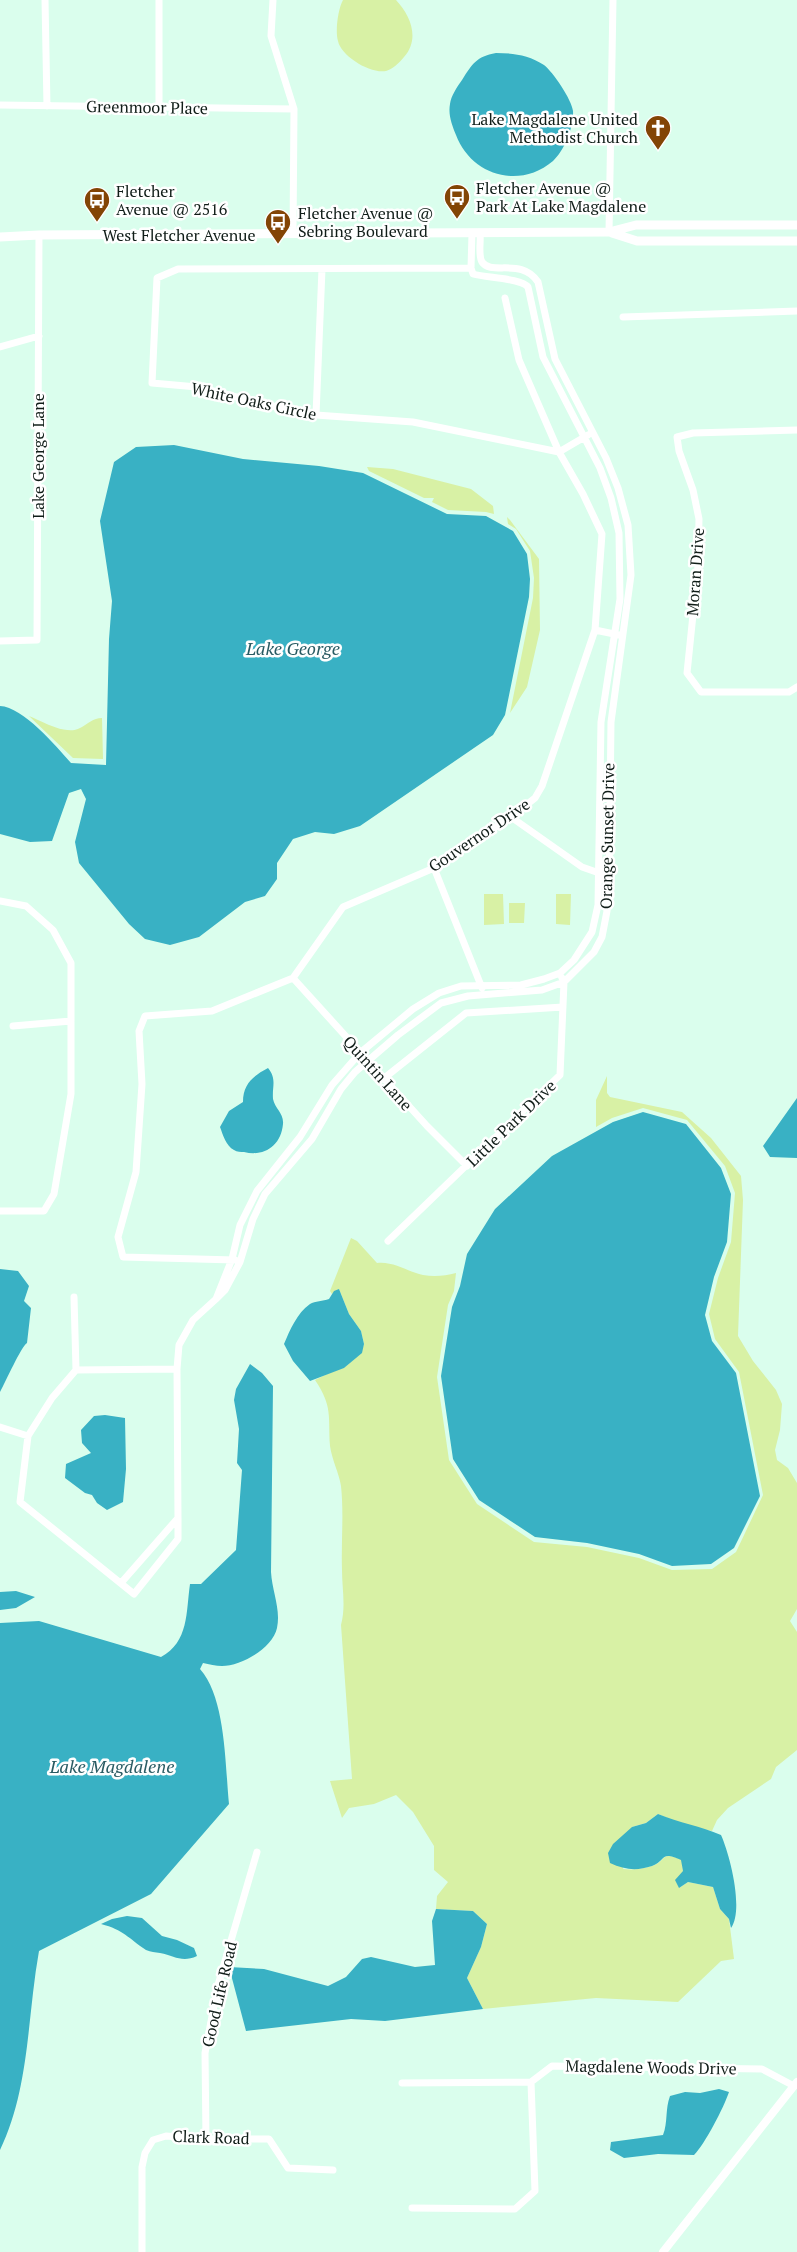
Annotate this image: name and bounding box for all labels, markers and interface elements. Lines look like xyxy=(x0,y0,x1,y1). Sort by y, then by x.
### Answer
street label: Greenmoor Place xyxy=(86,95,208,119)
place label: Lake Magdalene United Methodist Church xyxy=(472,108,639,148)
church icon: Lake Magdalene United Methodist Church xyxy=(643,113,673,151)
place label: Fletcher Avenue @ Park At Lake Magdalene xyxy=(476,177,646,217)
place label: Fletcher Avenue @ 2516 xyxy=(116,180,228,220)
bus stop icon: Fletcher Avenue @ Park At Lake Magdalene xyxy=(442,182,472,220)
bus stop icon: Fletcher Avenue @ 2516 xyxy=(82,185,112,223)
place label: Fletcher Avenue @ Sebring Boulevard xyxy=(298,202,433,242)
bus stop icon: Fletcher Avenue @ Sebring Boulevard xyxy=(263,207,293,245)
street label: West Fletcher Avenue xyxy=(102,224,256,246)
street label: White Oaks Circle xyxy=(189,377,319,425)
street label: Lake George Lane xyxy=(27,393,49,519)
street label: Moran Drive xyxy=(681,527,709,617)
water label: Lake George xyxy=(245,636,340,660)
street label: Orange Sunset Drive xyxy=(595,763,619,909)
street label: Gouvernor Drive xyxy=(424,793,534,877)
street label: Quintin Lane xyxy=(338,1031,418,1115)
street label: Little Park Drive xyxy=(462,1075,560,1171)
water label: Lake Magdalene xyxy=(49,1754,174,1778)
street label: Good Life Road xyxy=(196,1939,242,2049)
street label: Magdalene Woods Drive xyxy=(565,2055,737,2079)
street label: Clark Road xyxy=(172,2125,250,2149)

